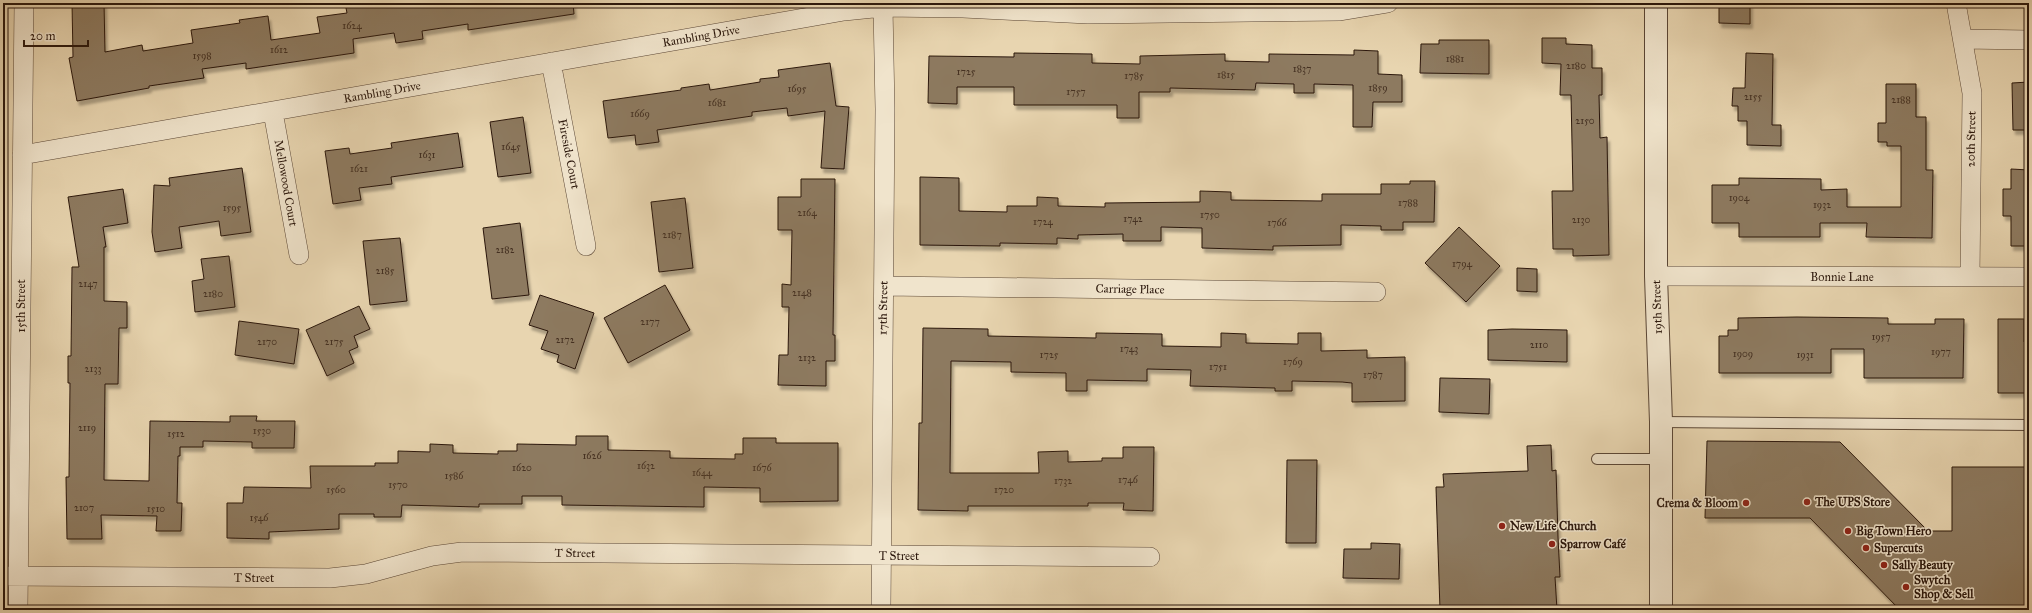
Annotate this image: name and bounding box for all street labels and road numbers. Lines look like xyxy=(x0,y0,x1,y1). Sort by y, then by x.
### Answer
street label: Rambling Drive xyxy=(661,22,741,51)
street label: Rambling Drive xyxy=(342,78,422,107)
street label: 20th Street xyxy=(1964,110,1979,167)
street label: Fireside Court xyxy=(555,118,583,191)
street label: Mellowood Court xyxy=(271,138,301,228)
street label: Bonnie Lane xyxy=(1810,270,1874,284)
street label: 15th Street xyxy=(14,278,28,333)
street label: 19th Street xyxy=(1649,279,1665,334)
street label: 17th Street xyxy=(876,280,890,335)
street label: Carriage Place xyxy=(1095,281,1165,298)
street label: T Street xyxy=(555,546,596,560)
street label: T Street xyxy=(879,549,920,563)
street label: T Street xyxy=(234,571,275,585)

